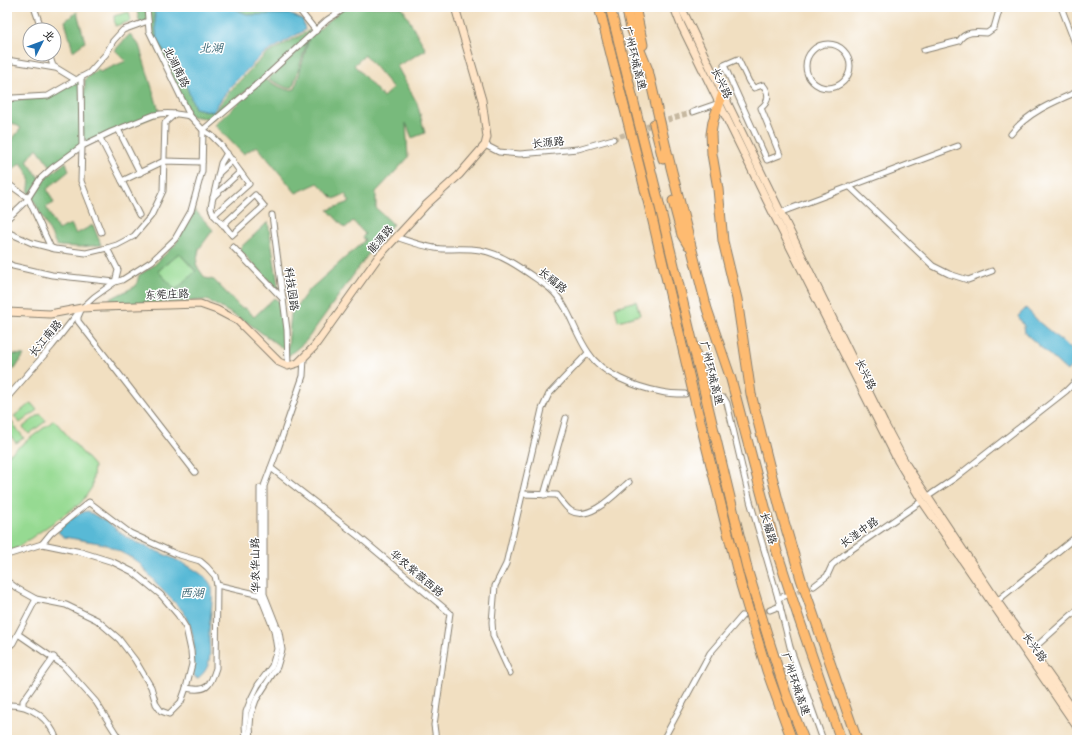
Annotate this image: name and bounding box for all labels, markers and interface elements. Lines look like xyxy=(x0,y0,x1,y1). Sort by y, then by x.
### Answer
north arrow xyxy=(22,22,62,62)
street label: 广州环城高速 xyxy=(620,24,650,92)
text: 北 xyxy=(41,27,58,44)
water label: 北湖 xyxy=(199,40,224,55)
street label: 北湖南路 xyxy=(161,44,193,90)
street label: 长兴路 xyxy=(708,65,736,101)
street label: 长源路 xyxy=(531,134,565,150)
street label: 能源路 xyxy=(364,222,396,256)
street label: 长福路 xyxy=(536,264,570,296)
street label: 科技园路 xyxy=(282,266,302,312)
street label: 东莞庄路 xyxy=(145,286,189,302)
street label: 长江南路 xyxy=(25,317,65,359)
street label: 广州环城高速 xyxy=(697,339,727,407)
street label: 长兴路 xyxy=(852,356,880,392)
street label: 长福路 xyxy=(758,510,780,546)
street label: 长湴中路 xyxy=(837,514,881,550)
street label: 华农华山路 xyxy=(248,537,262,593)
street label: 华农紫薇西路 xyxy=(387,546,447,600)
water label: 西湖 xyxy=(180,585,205,600)
street label: 长兴路 xyxy=(1020,629,1050,665)
street label: 广州环城高速 xyxy=(779,651,813,717)

